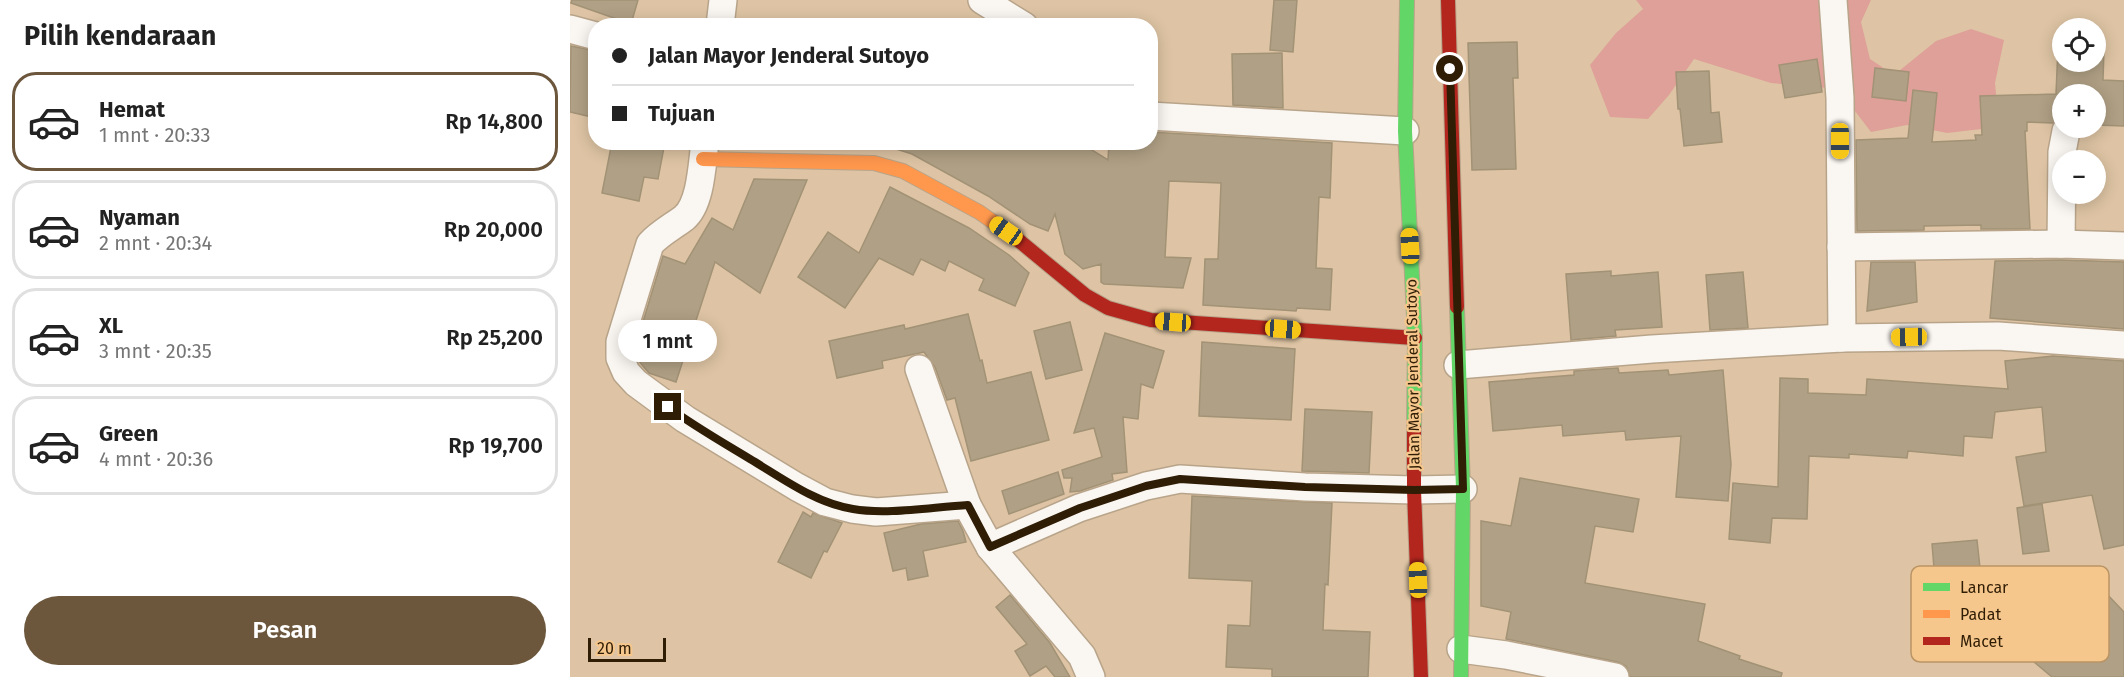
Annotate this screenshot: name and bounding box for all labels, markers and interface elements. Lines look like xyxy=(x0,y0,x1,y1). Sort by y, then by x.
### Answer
map controls xyxy=(2052,18,2106,204)
button: locate xyxy=(2052,18,2106,72)
text: Pilih kendaraan xyxy=(24,20,216,52)
text: Jalan Mayor Jenderal Sutoyo xyxy=(648,42,929,69)
route start xyxy=(1436,55,1463,82)
button: + xyxy=(2052,84,2106,138)
icon: car xyxy=(27,95,81,149)
text: Hemat xyxy=(99,96,165,123)
text: Tujuan xyxy=(648,100,715,127)
text: Rp 14,800 xyxy=(445,108,543,135)
text: 1 mnt · 20:33 xyxy=(99,123,210,147)
car xyxy=(1831,123,1849,159)
button: − xyxy=(2052,150,2106,204)
icon: car xyxy=(27,203,81,257)
text: Nyaman xyxy=(99,204,180,231)
car xyxy=(986,213,1026,249)
text: Rp 20,000 xyxy=(444,216,543,243)
car xyxy=(1400,228,1420,264)
text: 2 mnt · 20:34 xyxy=(99,231,212,255)
street label: Jalan Mayor Jenderal Sutoyo xyxy=(1402,279,1424,469)
icon: car xyxy=(27,311,81,365)
text: XL xyxy=(99,312,123,339)
car xyxy=(1154,312,1192,332)
car xyxy=(1264,319,1302,339)
callout: 1 mnt xyxy=(618,320,718,362)
text: Rp 25,200 xyxy=(446,324,543,351)
car xyxy=(1891,328,1927,346)
text: 1 mnt xyxy=(642,329,693,353)
text: 3 mnt · 20:35 xyxy=(99,339,212,363)
route end xyxy=(654,393,681,420)
icon: car xyxy=(27,419,81,473)
text: Green xyxy=(99,420,158,447)
text: Rp 19,700 xyxy=(448,432,543,459)
text: 4 mnt · 20:36 xyxy=(99,447,213,471)
car xyxy=(1408,562,1428,598)
legend xyxy=(1911,566,2109,662)
text: Lancar xyxy=(1960,578,2009,597)
button: Pesan xyxy=(24,596,546,665)
text: Padat xyxy=(1960,605,2001,624)
text: Macet xyxy=(1960,632,2003,651)
scale bar xyxy=(588,635,666,662)
text: 20 m xyxy=(597,639,632,658)

